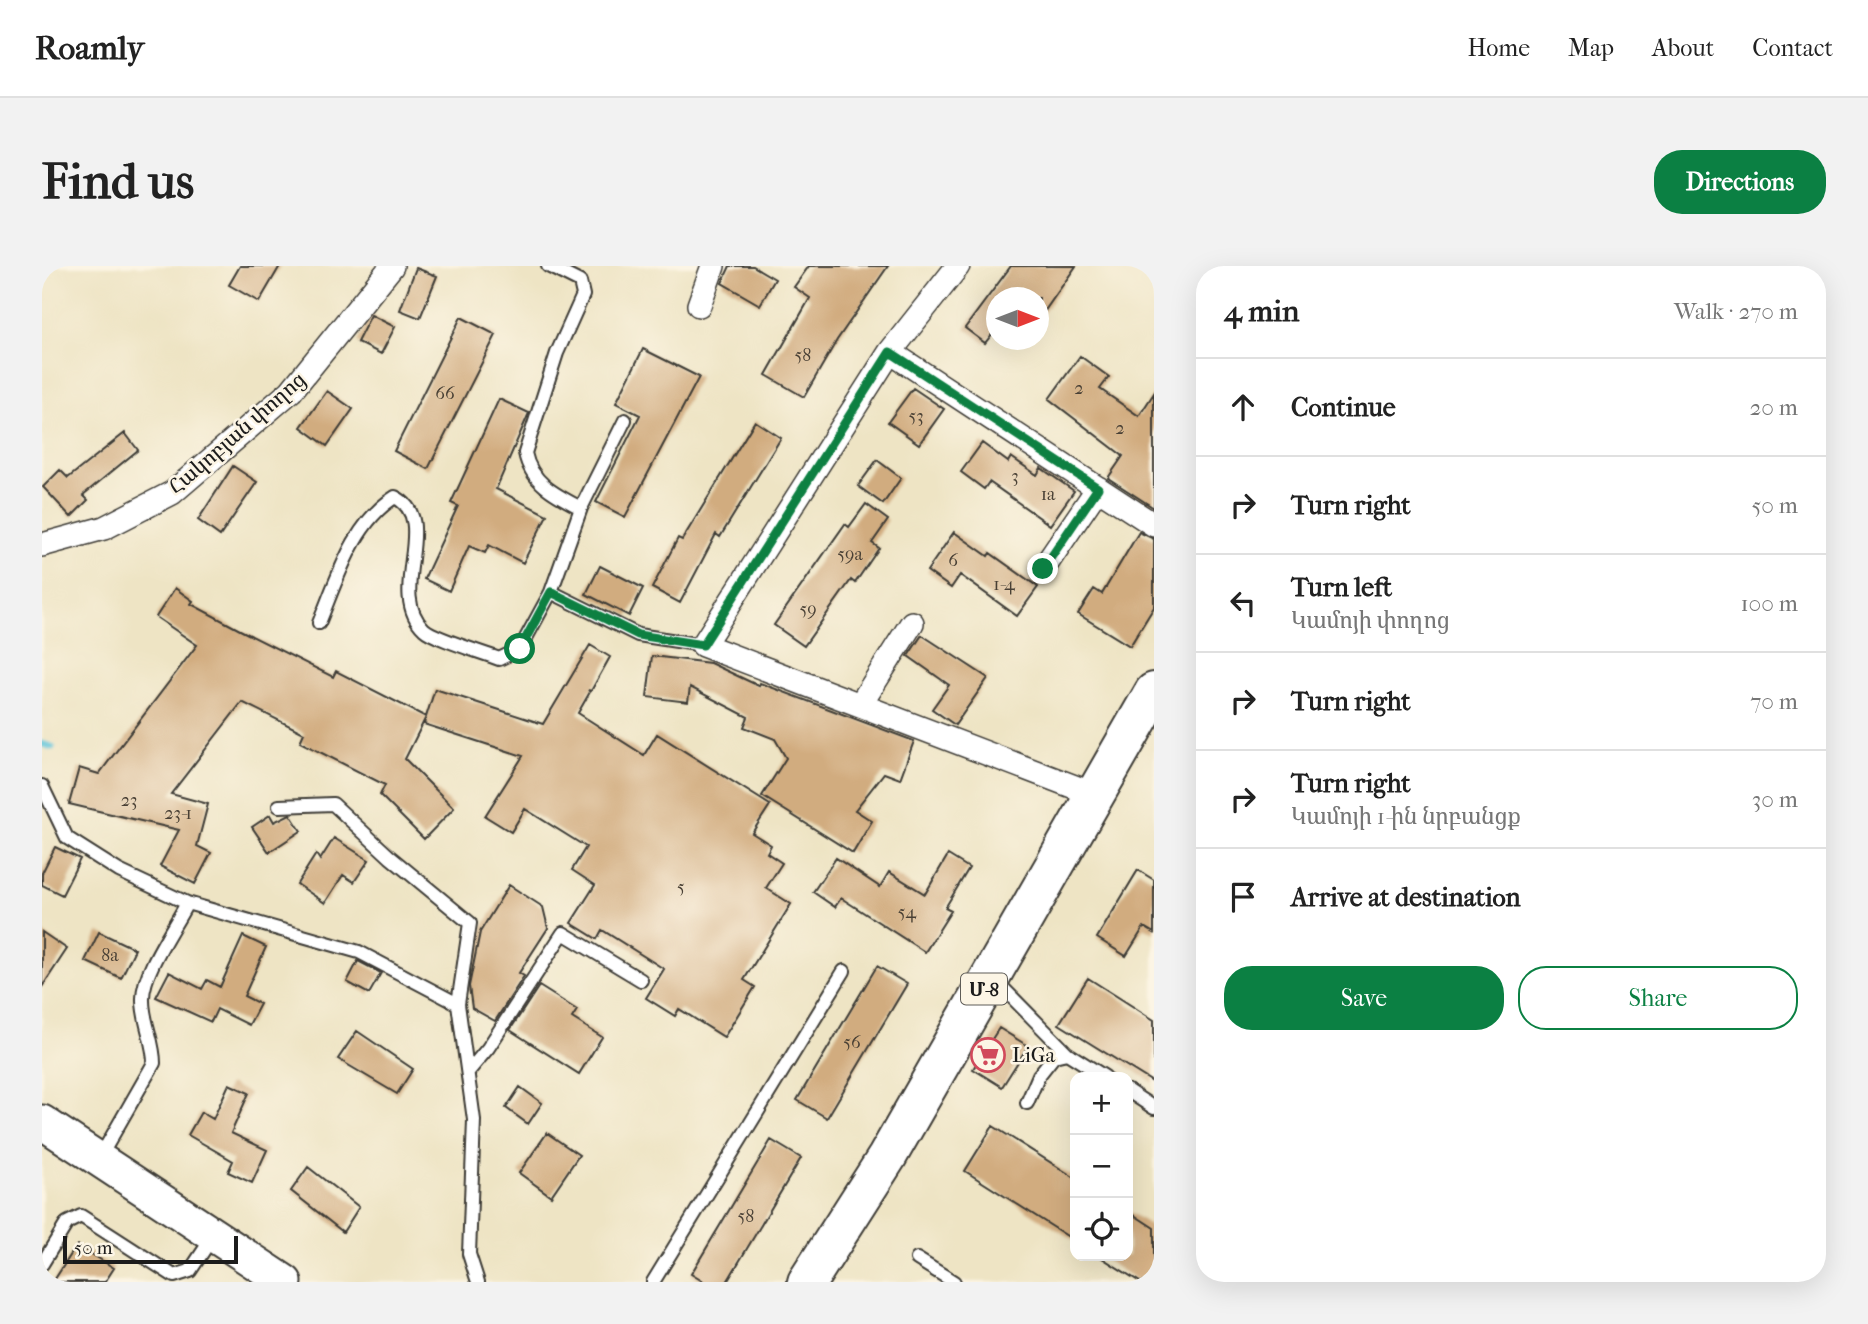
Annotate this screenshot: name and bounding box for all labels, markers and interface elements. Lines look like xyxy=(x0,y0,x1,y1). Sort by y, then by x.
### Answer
text: Roamly xyxy=(35,29,144,68)
text: Home xyxy=(1468,34,1530,62)
text: Map xyxy=(1568,34,1614,62)
text: About xyxy=(1652,34,1714,62)
text: Contact xyxy=(1752,34,1833,62)
button: Directions xyxy=(1654,150,1826,214)
text: Find us xyxy=(42,153,194,211)
north arrow xyxy=(986,287,1049,350)
text: 4 min xyxy=(1224,294,1299,329)
text: Walk · 270 m xyxy=(1674,298,1798,325)
house number: 58 xyxy=(795,345,811,366)
street label: Հակոբյան փողոց xyxy=(164,367,311,500)
house number: 2 xyxy=(1074,378,1084,399)
house number: 66 xyxy=(435,383,455,404)
icon: ahead xyxy=(1224,388,1262,426)
text: Continue xyxy=(1291,392,1396,423)
text: 20 m xyxy=(1749,394,1798,421)
house number: 53 xyxy=(908,406,924,427)
house number: 2 xyxy=(1115,418,1125,439)
house number: 3 xyxy=(1011,466,1019,487)
house number: 1a xyxy=(1041,484,1056,505)
icon: right xyxy=(1224,486,1262,524)
text: Turn right xyxy=(1291,490,1411,521)
text: 50 m xyxy=(1751,492,1798,519)
house number: 59a xyxy=(837,544,863,565)
house number: 6 xyxy=(948,550,958,571)
route end xyxy=(1027,553,1058,584)
text: Turn left xyxy=(1291,572,1392,603)
house number: 1-4 xyxy=(993,574,1015,595)
icon: left xyxy=(1224,584,1262,622)
text: 100 m xyxy=(1740,590,1798,617)
house number: 59 xyxy=(799,599,817,620)
text: Կամոյի փողոց xyxy=(1291,607,1450,634)
route start xyxy=(504,633,535,664)
icon: right xyxy=(1224,682,1262,720)
text: Turn right xyxy=(1291,686,1411,717)
text: 70 m xyxy=(1750,688,1798,715)
text: Turn right xyxy=(1291,768,1411,799)
icon: right xyxy=(1224,780,1262,818)
text: 30 m xyxy=(1752,786,1798,813)
house number: 23 xyxy=(121,790,137,811)
house number: 23-1 xyxy=(164,803,192,824)
text: Կամոյի 1-ին նրբանցք xyxy=(1291,803,1521,830)
house number: 5 xyxy=(677,877,685,898)
icon: arrive xyxy=(1224,878,1262,916)
text: Arrive at destination xyxy=(1291,882,1521,913)
house number: 54 xyxy=(898,902,917,923)
house number: 8a xyxy=(101,945,119,966)
button: Save xyxy=(1224,966,1504,1030)
button: Share xyxy=(1518,966,1798,1030)
road number: Մ-8 xyxy=(961,974,1007,1004)
house number: 56 xyxy=(843,1032,861,1053)
supermarket icon: LiGa xyxy=(969,1036,1007,1074)
place label: LiGa xyxy=(1012,1043,1056,1067)
map controls xyxy=(1070,1072,1133,1261)
button: + xyxy=(1070,1072,1133,1135)
button: − xyxy=(1070,1135,1133,1198)
button: locate xyxy=(1070,1198,1133,1261)
house number: 58 xyxy=(738,1206,754,1227)
scale bar xyxy=(63,1233,238,1265)
text: 50 m xyxy=(74,1237,113,1259)

